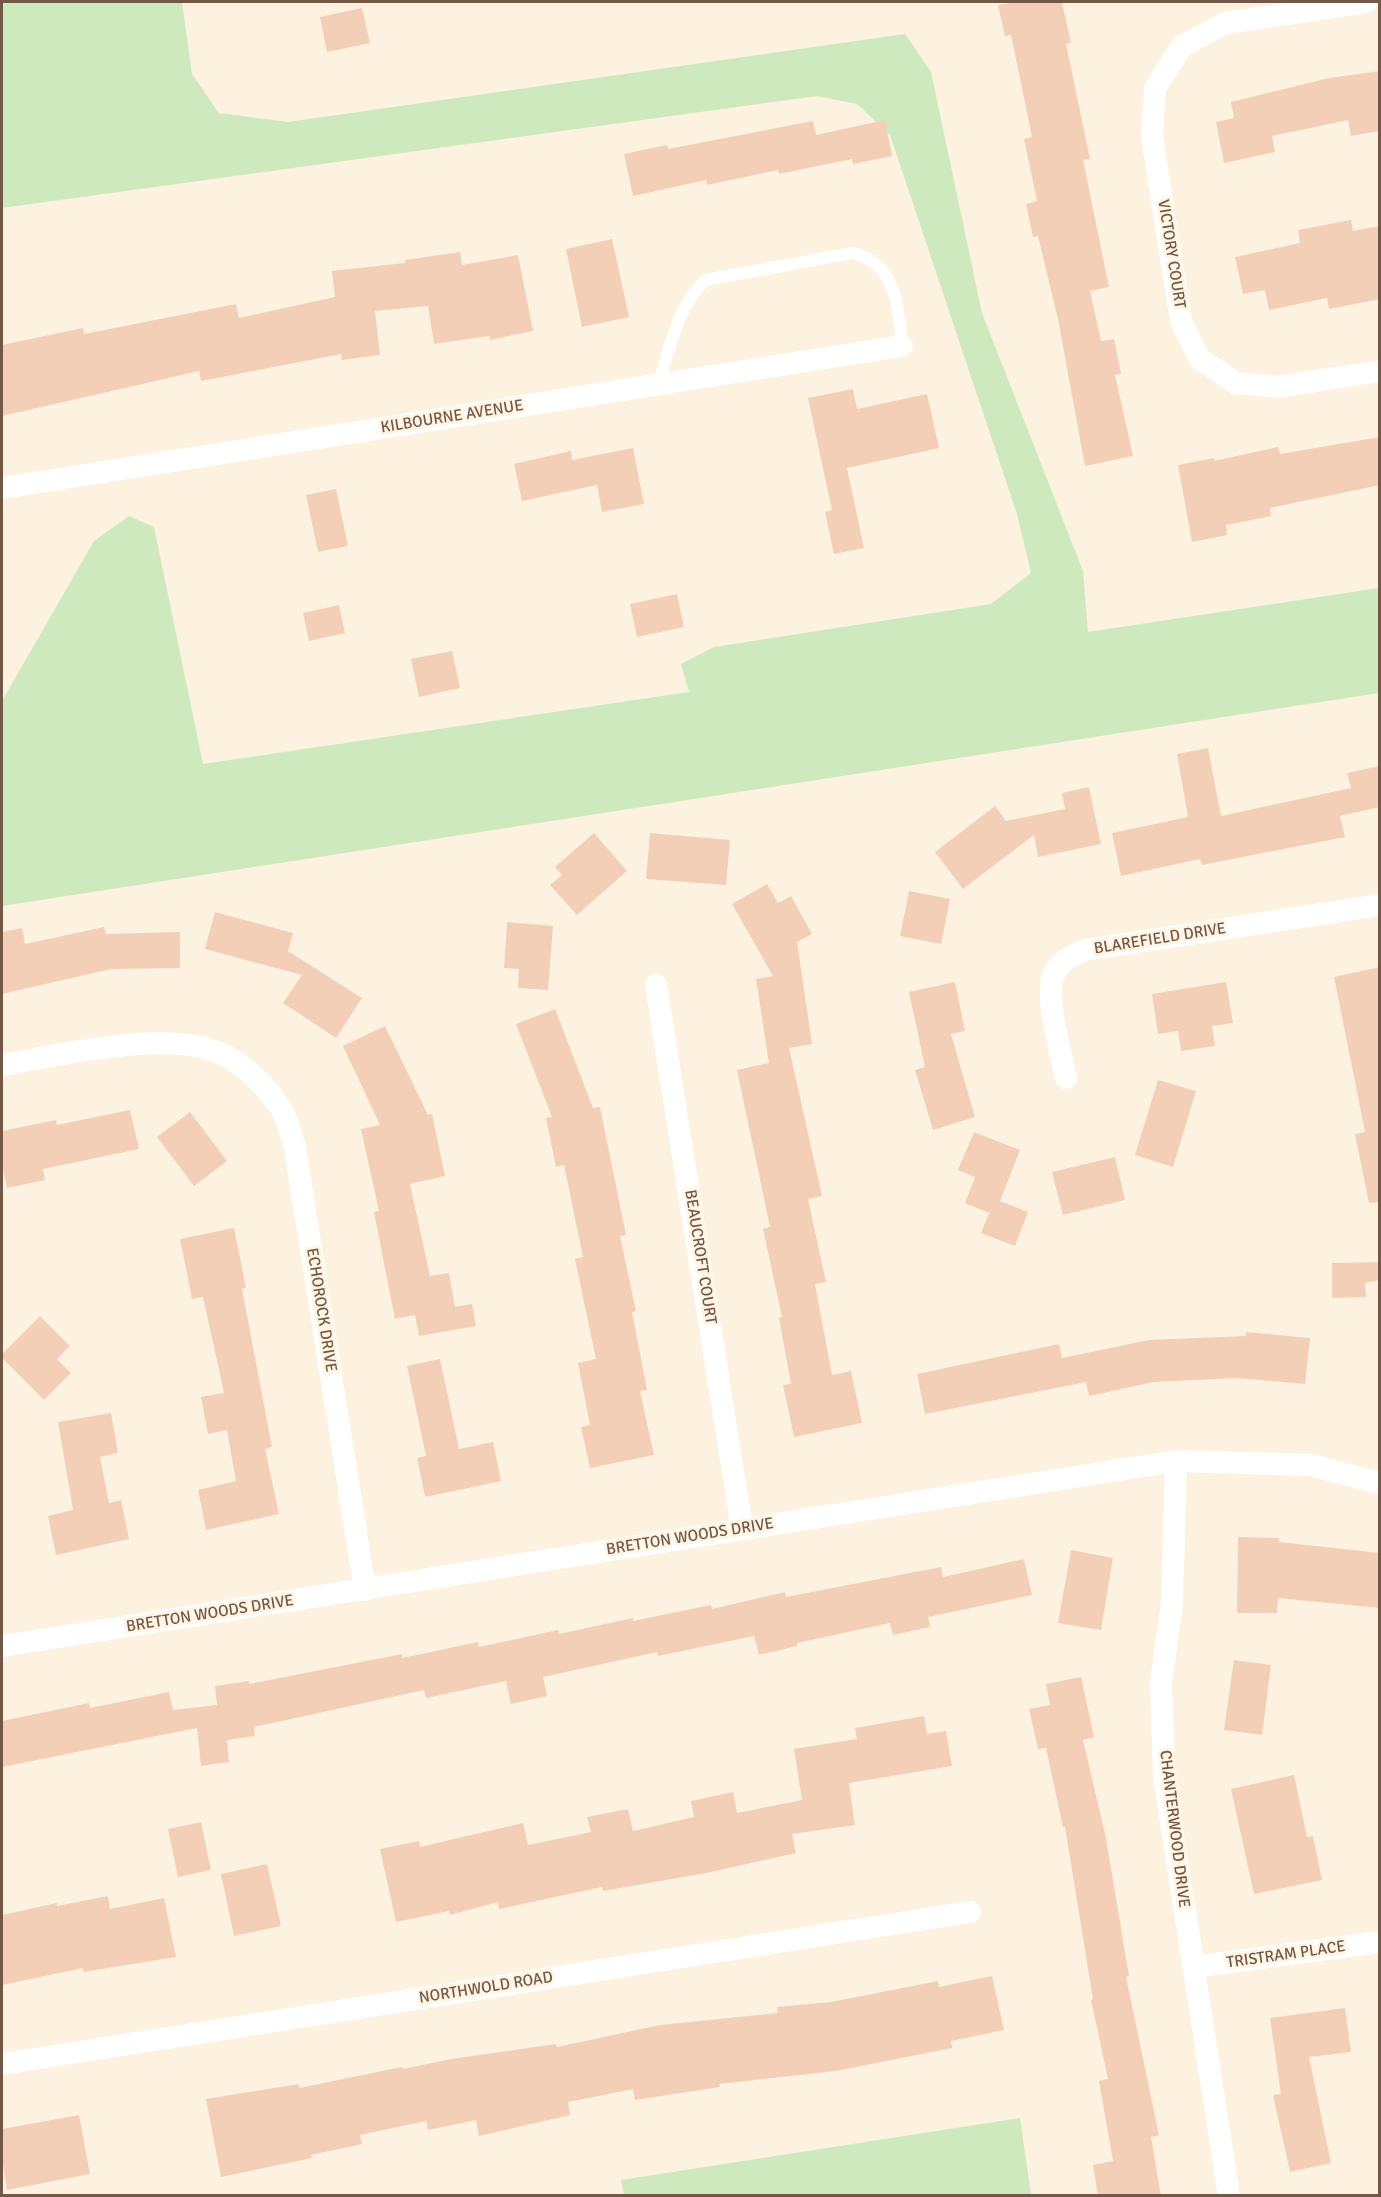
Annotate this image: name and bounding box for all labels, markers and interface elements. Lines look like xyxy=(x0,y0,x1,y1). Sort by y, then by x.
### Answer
street label: VICTORY COURT xyxy=(1153,198,1189,310)
street label: KILBOURNE AVENUE xyxy=(379,396,525,438)
street label: BLAREFIELD DRIVE xyxy=(1093,919,1227,959)
street label: BEAUCROFT COURT xyxy=(680,1188,720,1326)
street label: ECHOROCK DRIVE xyxy=(302,1247,340,1373)
street label: BRETTON WOODS DRIVE xyxy=(605,1514,775,1560)
street label: BRETTON WOODS DRIVE xyxy=(125,1591,295,1637)
street label: CHANTERWOOD DRIVE xyxy=(1155,1749,1193,1909)
street label: TRISTRAM PLACE xyxy=(1225,1937,1347,1973)
street label: NORTHWOLD ROAD xyxy=(418,1968,554,2008)

